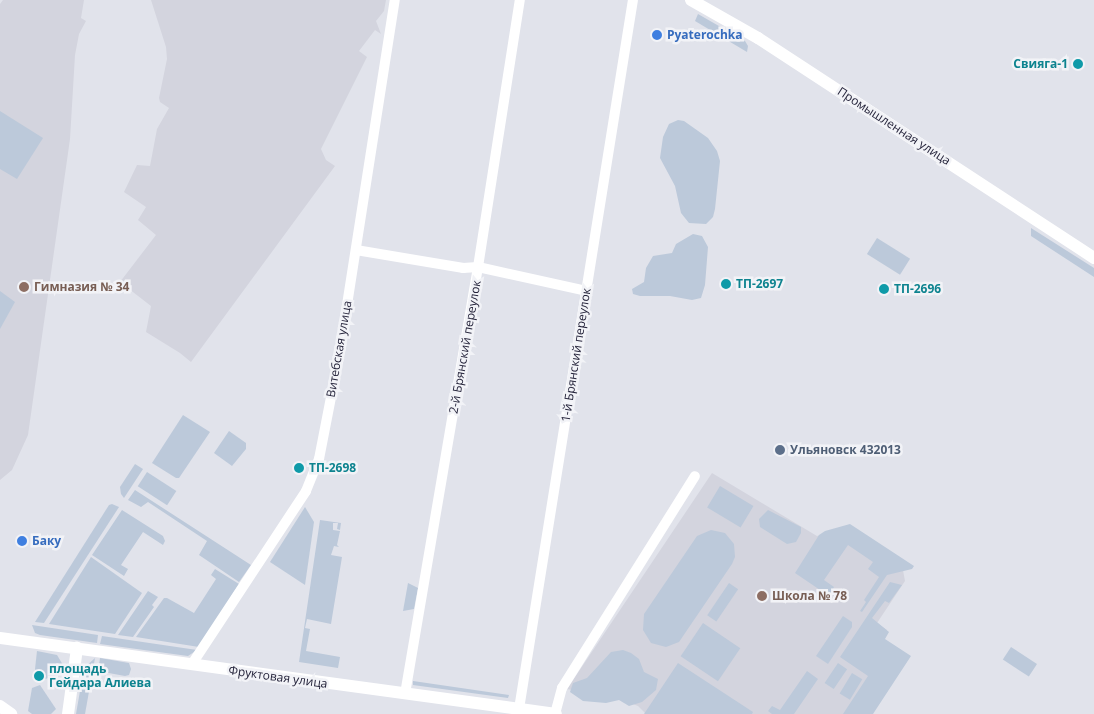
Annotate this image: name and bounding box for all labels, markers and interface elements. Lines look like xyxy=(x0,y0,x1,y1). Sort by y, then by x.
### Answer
place label: Pyaterochka xyxy=(667,28,743,42)
marker: Pyaterochka xyxy=(651,29,663,41)
place label: Свияга-1 xyxy=(1013,57,1068,71)
marker: Свияга-1 xyxy=(1072,58,1084,70)
street label: Промышленная улица xyxy=(835,84,953,168)
place label: ТП-2697 xyxy=(736,277,783,291)
marker: ТП-2697 xyxy=(720,278,732,290)
street label: 2-й Брянский переулок xyxy=(446,279,484,415)
place label: Гимназия № 34 xyxy=(34,280,129,294)
marker: Гимназия № 34 xyxy=(18,281,30,293)
place label: ТП-2696 xyxy=(894,282,941,296)
marker: ТП-2696 xyxy=(878,283,890,295)
street label: 1-й Брянский переулок xyxy=(558,287,594,423)
street label: Витебская улица xyxy=(323,300,355,398)
place label: Ульяновск 432013 xyxy=(790,443,901,457)
marker: Ульяновск 432013 xyxy=(774,444,786,456)
place label: ТП-2698 xyxy=(309,461,356,475)
marker: ТП-2698 xyxy=(293,462,305,474)
place label: Баку xyxy=(32,534,61,548)
marker: Баку xyxy=(16,535,28,547)
place label: Школа № 78 xyxy=(772,589,847,603)
marker: Школа № 78 xyxy=(756,590,768,602)
place label: площадь Гейдара Алиева xyxy=(49,662,151,690)
street label: Фруктовая улица xyxy=(227,663,329,691)
marker: площадь Гейдара Алиева xyxy=(33,670,45,682)

